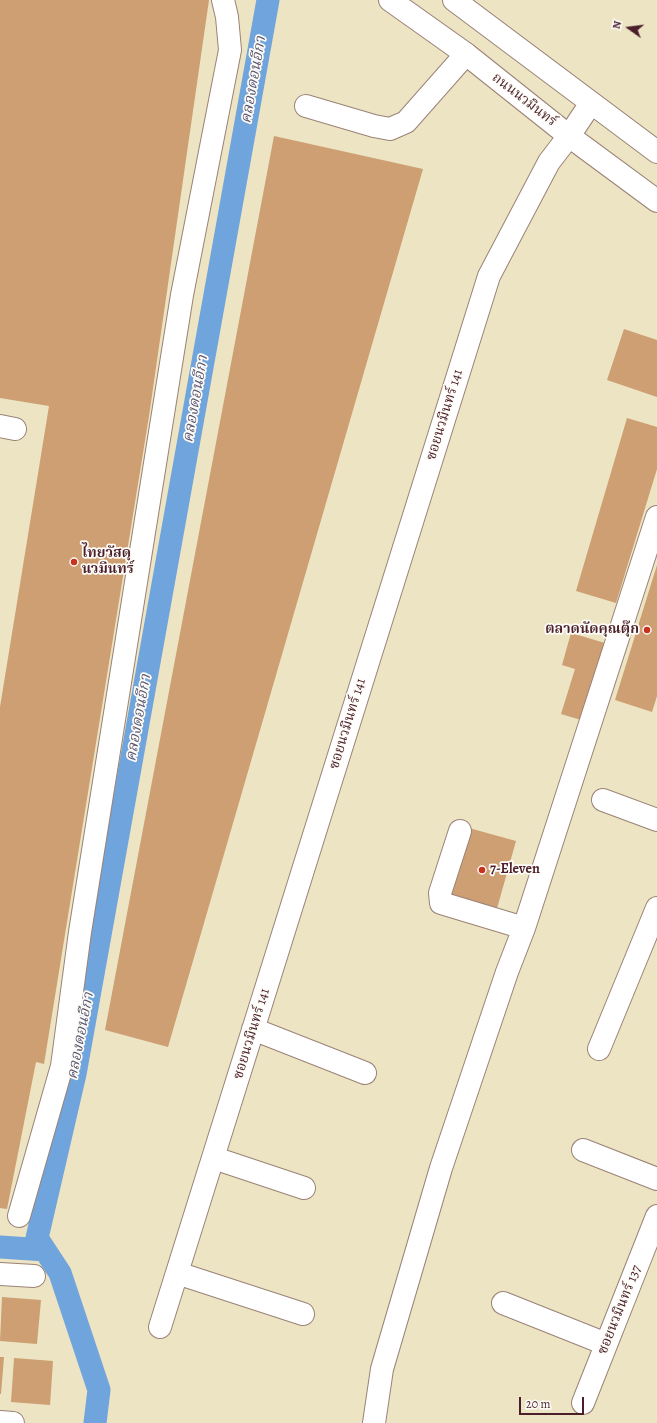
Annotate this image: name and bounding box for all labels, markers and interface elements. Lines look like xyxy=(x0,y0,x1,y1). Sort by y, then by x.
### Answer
north arrow xyxy=(609,8,649,48)
text: N xyxy=(609,19,625,31)
water label: คลองดอนอีกา xyxy=(237,35,271,125)
street label: ถนนนวมินทร์ xyxy=(488,70,560,130)
water label: คลองดอนอีกา xyxy=(179,354,213,444)
street label: ซอยนวมินทร์ 141 xyxy=(423,368,467,462)
place label: ไทยวัสดุ นวมินทร์ xyxy=(82,546,134,578)
marker: ไทยวัสดุ นวมินทร์ xyxy=(69,557,79,567)
place label: ตลาดนัดคุณตุ๊ก xyxy=(545,622,639,638)
marker: ตลาดนัดคุณตุ๊ก xyxy=(642,625,652,635)
water label: คลองดอนอีกา xyxy=(122,673,156,763)
street label: ซอยนวมินทร์ 141 xyxy=(326,677,370,771)
place label: 7-Eleven xyxy=(490,862,540,878)
marker: 7-Eleven xyxy=(477,865,487,875)
street label: ซอยนวมินทร์ 141 xyxy=(230,987,274,1081)
water label: คลองดอนอีกา xyxy=(64,991,98,1081)
street label: ซอยนวมินทร์ 137 xyxy=(594,1263,646,1357)
scale bar xyxy=(521,1389,586,1415)
text: 20 m xyxy=(526,1396,550,1412)

